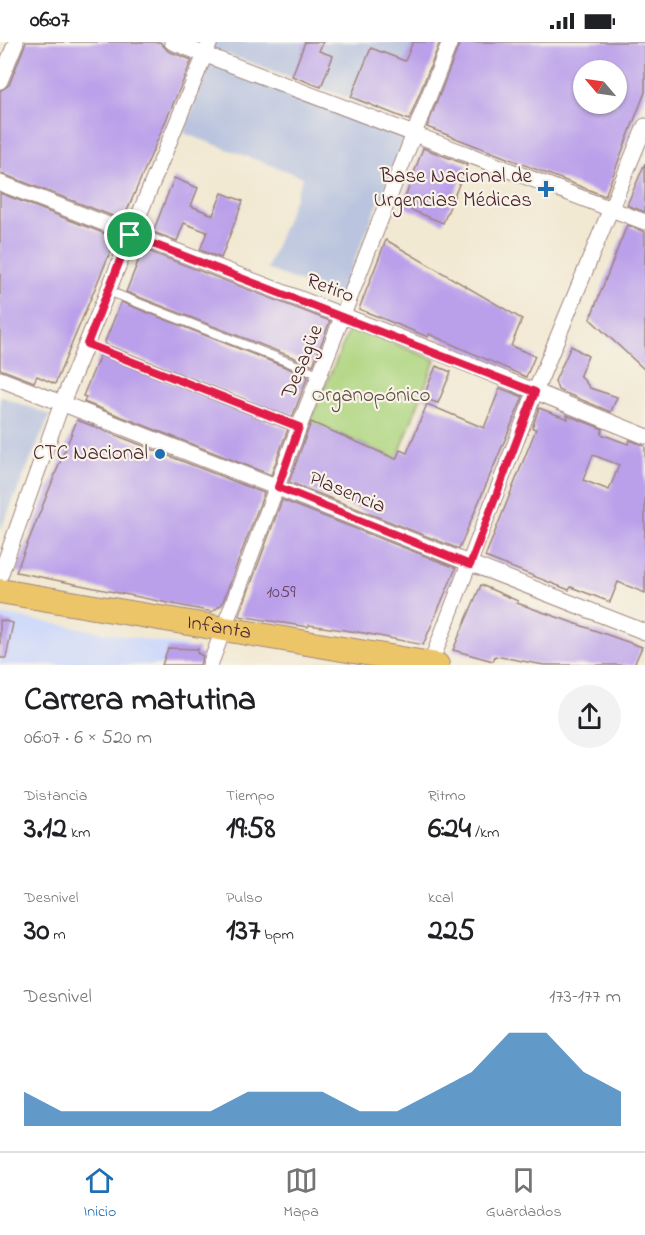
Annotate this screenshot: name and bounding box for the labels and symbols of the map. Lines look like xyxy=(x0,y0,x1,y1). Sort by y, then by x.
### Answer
north arrow xyxy=(573,60,627,114)
place label: Base Nacional de Urgencias Médicas xyxy=(374,162,533,218)
marker: Base Nacional de Urgencias Médicas xyxy=(537,180,555,198)
pin xyxy=(104,209,155,260)
street label: Retiro xyxy=(302,266,358,312)
street label: Desagüe xyxy=(274,320,334,405)
park label: Organopónico xyxy=(311,381,431,413)
place label: CTC Nacional xyxy=(33,439,148,469)
marker: CTC Nacional xyxy=(153,447,167,461)
street label: Plasencia xyxy=(304,464,390,522)
house number: 1059 xyxy=(266,580,296,606)
street label: Infanta xyxy=(184,608,254,648)

